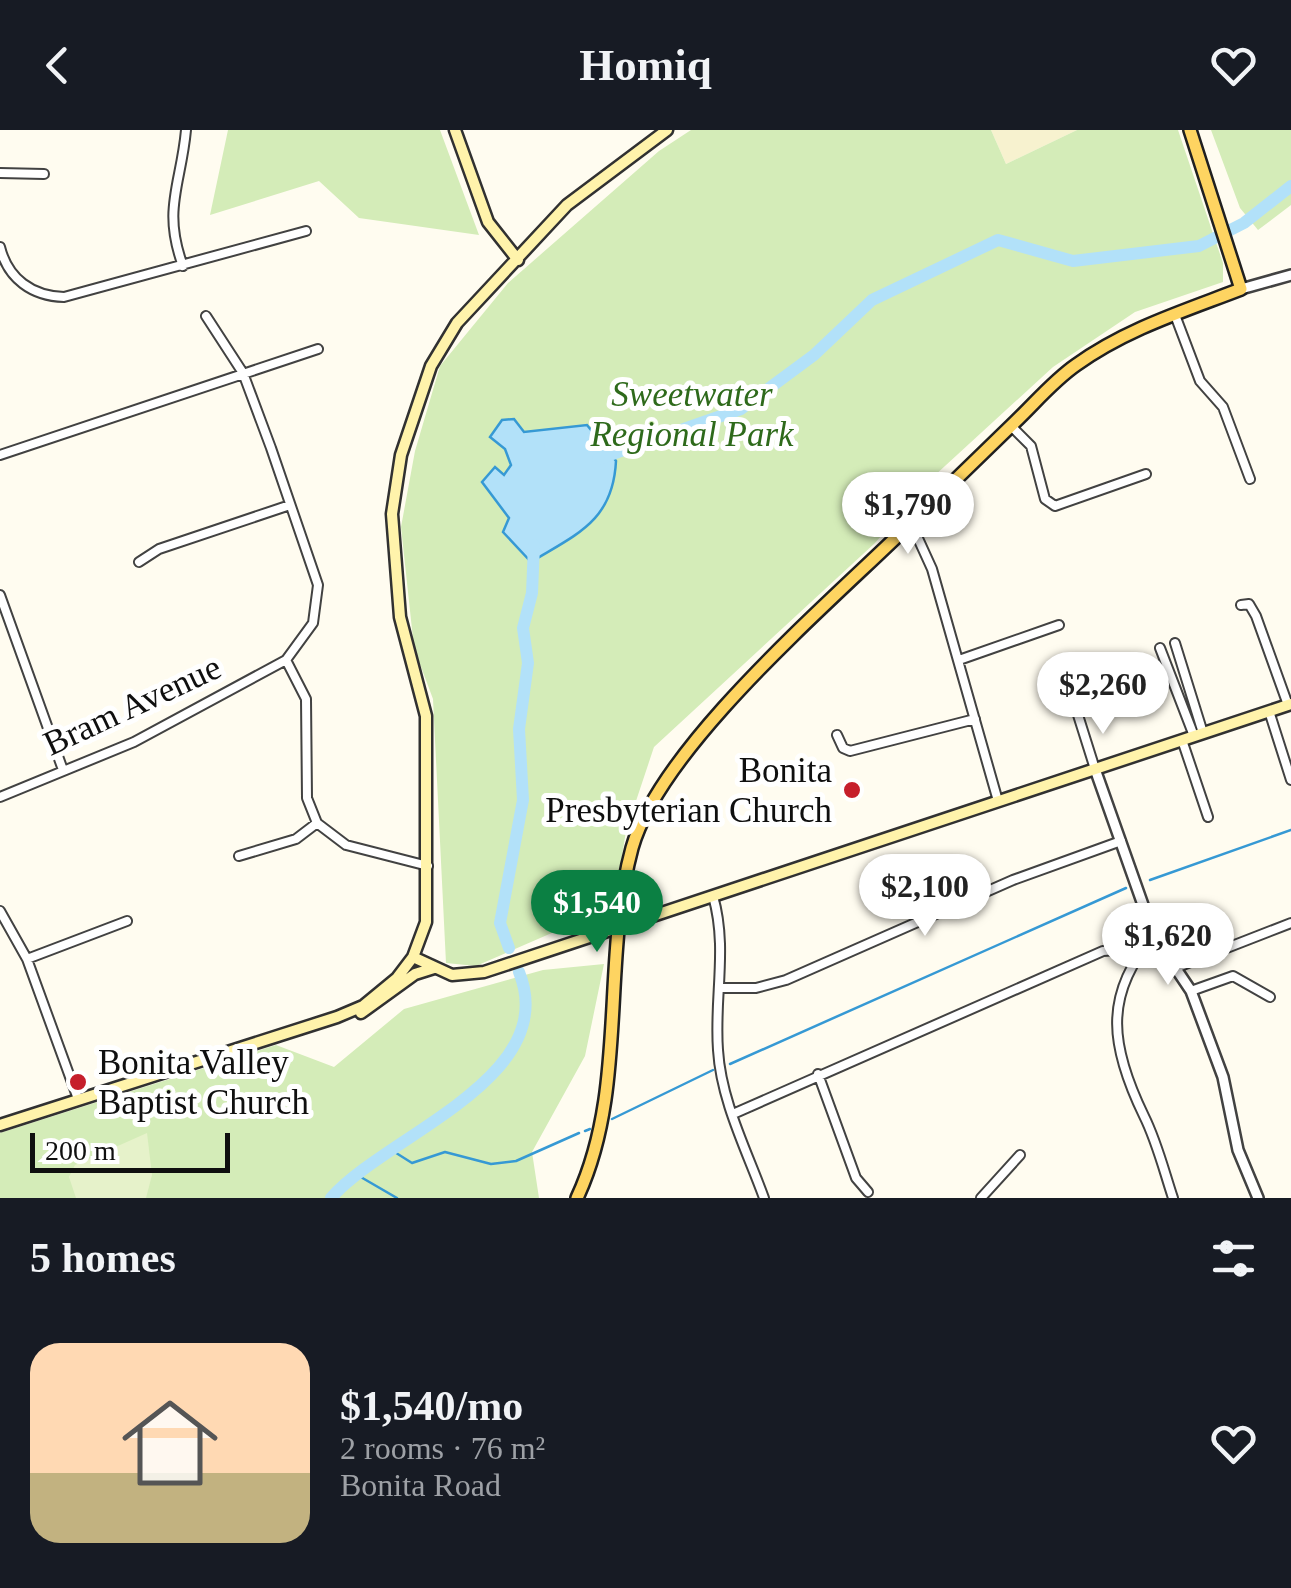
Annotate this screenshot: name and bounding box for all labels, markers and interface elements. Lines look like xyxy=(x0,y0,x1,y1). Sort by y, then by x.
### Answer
icon: back xyxy=(30,38,85,93)
icon: heart xyxy=(1206,38,1261,93)
text: Homiq xyxy=(579,40,712,90)
park label: Sweetwater Regional Park xyxy=(589,375,795,454)
pin: $1,790 xyxy=(827,472,989,557)
text: $1,790 xyxy=(864,486,952,522)
street label: Bram Avenue xyxy=(37,647,227,763)
pin: $2,260 xyxy=(1022,652,1184,737)
text: $2,260 xyxy=(1059,666,1147,702)
place label: Bonita Presbyterian Church xyxy=(545,751,832,830)
marker: Bonita Presbyterian Church xyxy=(841,779,863,801)
pin: $2,100 xyxy=(844,854,1006,939)
text: $2,100 xyxy=(881,868,969,904)
pin: $1,540 xyxy=(516,870,678,955)
text: $1,540 xyxy=(553,884,641,920)
pin: $1,620 xyxy=(1087,903,1249,988)
text: $1,620 xyxy=(1124,917,1212,953)
place label: Bonita Valley Baptist Church xyxy=(98,1043,309,1122)
marker: Bonita Valley Baptist Church xyxy=(67,1071,89,1093)
scale bar xyxy=(30,1128,230,1172)
text: 200 m xyxy=(45,1135,116,1166)
icon: filters xyxy=(1206,1231,1261,1286)
text: 5 homes xyxy=(30,1235,176,1281)
icon: home xyxy=(110,1383,230,1503)
text: $1,540/mo xyxy=(340,1383,523,1429)
icon: heart xyxy=(1206,1416,1261,1471)
text: 2 rooms · 76 m² xyxy=(340,1430,545,1466)
text: Bonita Road xyxy=(340,1467,501,1503)

